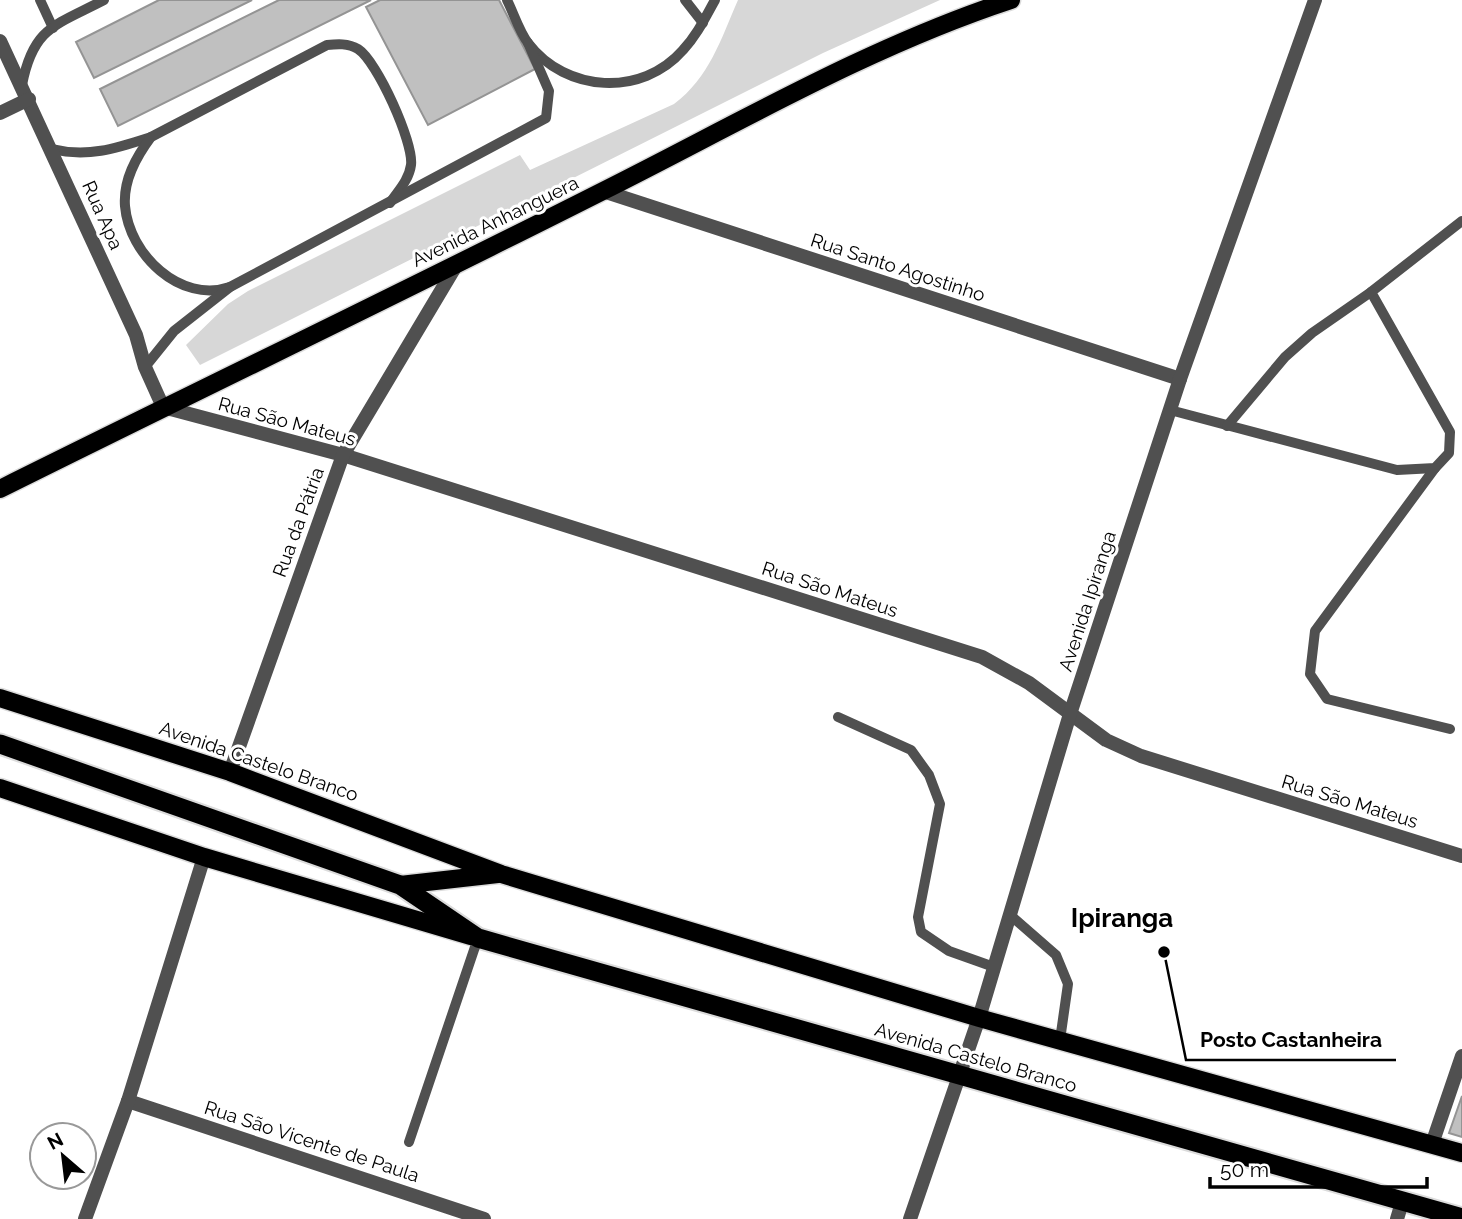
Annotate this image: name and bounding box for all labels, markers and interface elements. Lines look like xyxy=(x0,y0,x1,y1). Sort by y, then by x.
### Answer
street label: Avenida Anhanguera xyxy=(408,171,582,271)
street label: Rua Apa xyxy=(78,177,128,253)
street label: Rua Santo Agostinho xyxy=(808,228,988,306)
street label: Rua São Mateus xyxy=(216,392,358,450)
street label: Rua da Pátria xyxy=(268,464,328,580)
street label: Avenida Ipiranga xyxy=(1054,528,1120,674)
street label: Rua São Mateus xyxy=(759,557,901,621)
street label: Avenida Castelo Branco xyxy=(157,717,361,805)
street label: Rua São Mateus xyxy=(1279,770,1421,832)
district label: Ipiranga xyxy=(1071,903,1173,933)
street label: Avenida Castelo Branco xyxy=(873,1018,1079,1096)
callout: Posto Castanheira xyxy=(1186,1018,1396,1060)
text: Posto Castanheira xyxy=(1200,1027,1382,1052)
street label: Rua São Vicente de Paula xyxy=(202,1096,422,1186)
north arrow xyxy=(28,1121,98,1191)
text: N xyxy=(43,1128,67,1154)
scale bar xyxy=(1210,1146,1427,1190)
text: 50 m xyxy=(1220,1157,1269,1182)

